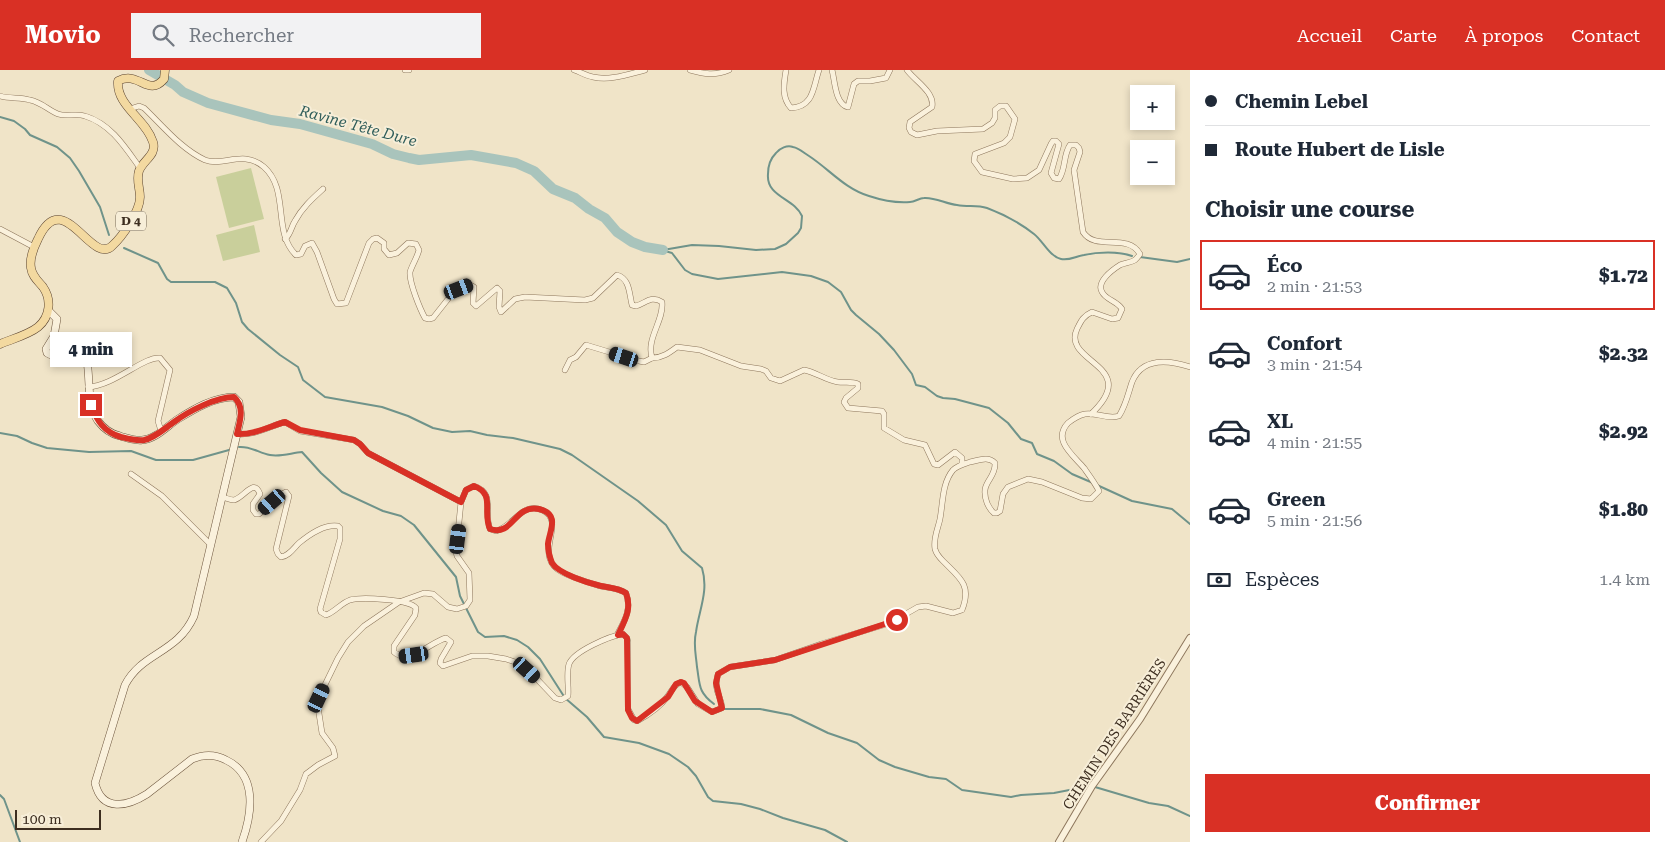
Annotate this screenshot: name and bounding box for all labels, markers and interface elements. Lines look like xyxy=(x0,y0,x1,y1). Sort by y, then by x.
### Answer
search box xyxy=(131,13,481,58)
text: Movio xyxy=(25,21,101,49)
icon: search xyxy=(149,21,177,49)
text: Rechercher xyxy=(189,24,294,47)
text: Accueil xyxy=(1297,25,1362,46)
text: Carte xyxy=(1390,25,1437,46)
text: À propos xyxy=(1465,25,1543,46)
text: Contact xyxy=(1571,25,1640,46)
map controls xyxy=(1130,85,1175,185)
button: + xyxy=(1130,85,1175,130)
text: Chemin Lebel xyxy=(1235,90,1368,113)
water label: Ravine Tête Dure xyxy=(296,101,419,150)
text: Route Hubert de Lisle xyxy=(1235,138,1445,161)
button: − xyxy=(1130,140,1175,185)
text: Choisir une course xyxy=(1205,197,1414,222)
road number: D 4 xyxy=(116,212,146,230)
icon: car xyxy=(1207,253,1252,298)
text: Éco xyxy=(1267,254,1303,277)
text: $1.72 xyxy=(1599,264,1648,287)
car xyxy=(442,277,475,301)
text: 2 min · 21:53 xyxy=(1267,277,1362,296)
icon: car xyxy=(1207,331,1252,376)
callout: 4 min xyxy=(50,332,132,368)
text: Confort xyxy=(1267,332,1342,355)
text: 4 min xyxy=(69,340,113,359)
text: $2.32 xyxy=(1599,342,1648,365)
car xyxy=(607,345,640,369)
text: 3 min · 21:54 xyxy=(1267,355,1362,374)
route end xyxy=(80,394,102,416)
icon: car xyxy=(1207,409,1252,454)
text: XL xyxy=(1267,410,1293,433)
text: $2.92 xyxy=(1599,420,1648,443)
text: 4 min · 21:55 xyxy=(1267,433,1362,452)
car xyxy=(255,486,288,518)
icon: car xyxy=(1207,487,1252,532)
text: Green xyxy=(1267,488,1325,511)
text: $1.80 xyxy=(1599,498,1648,521)
text: 5 min · 21:56 xyxy=(1267,511,1362,530)
car xyxy=(448,523,467,555)
icon: cash xyxy=(1205,566,1233,594)
text: Espèces xyxy=(1245,568,1319,591)
text: 1.4 km xyxy=(1599,570,1650,589)
route start xyxy=(886,609,908,631)
car xyxy=(398,645,429,665)
car xyxy=(510,654,543,686)
street label: CHEMIN DES BARRIÈRES xyxy=(1059,655,1169,812)
car xyxy=(305,681,332,715)
button: Confirmer xyxy=(1205,774,1650,832)
scale bar xyxy=(15,807,101,830)
text: 100 m xyxy=(22,811,62,827)

